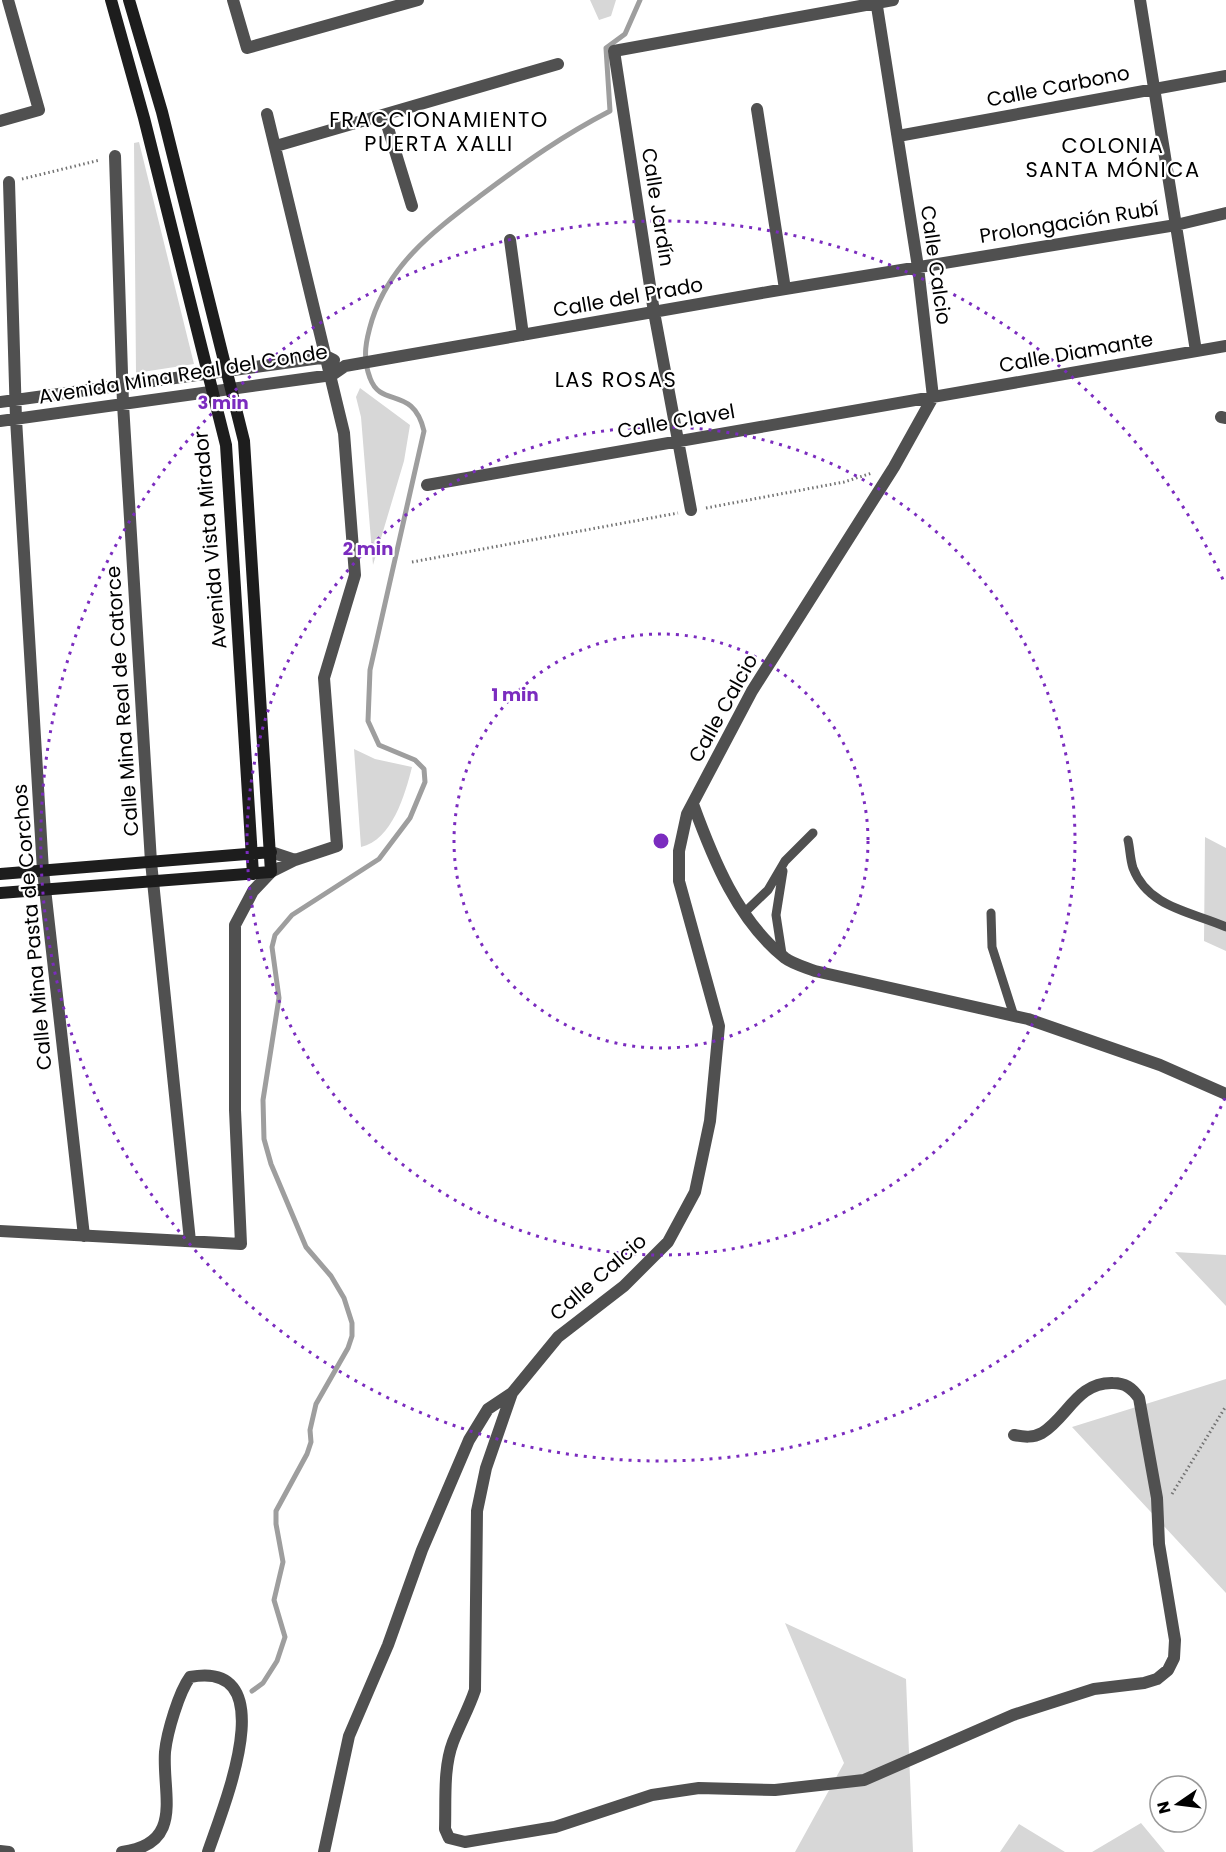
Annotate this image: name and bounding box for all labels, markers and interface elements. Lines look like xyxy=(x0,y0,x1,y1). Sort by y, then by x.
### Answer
street label: Calle Carbono xyxy=(984,58,1132,114)
district label: FRACCIONAMIENTO PUERTA XALLI xyxy=(329,105,549,158)
district label: COLONIA SANTA MÓNICA xyxy=(1025,131,1201,184)
street label: Calle Jardín xyxy=(635,146,681,268)
street label: Prolongación Rubí xyxy=(978,194,1161,250)
street label: Calle Calcio xyxy=(914,203,958,327)
street label: Calle del Prado xyxy=(551,270,705,324)
street label: Calle Diamante xyxy=(997,325,1155,379)
street label: Avenida Mina Real del Conde xyxy=(36,337,330,411)
district label: LAS ROSAS xyxy=(555,365,677,394)
text: 3 min xyxy=(197,390,249,415)
street label: Calle Clavel xyxy=(615,397,737,445)
street label: Avenida Vista Mirador xyxy=(187,430,233,650)
text: 2 min xyxy=(343,536,393,561)
street label: Calle Mina Real de Catorce xyxy=(99,565,145,837)
street label: Calle Calcio xyxy=(682,649,764,767)
text: 1 min xyxy=(491,682,539,707)
street label: Calle Mina Pasta de Corchos xyxy=(6,783,58,1071)
centre of rings xyxy=(651,831,671,851)
street label: Calle Calcio xyxy=(543,1227,653,1327)
north arrow xyxy=(1148,1774,1208,1834)
text: N xyxy=(1151,1799,1177,1816)

